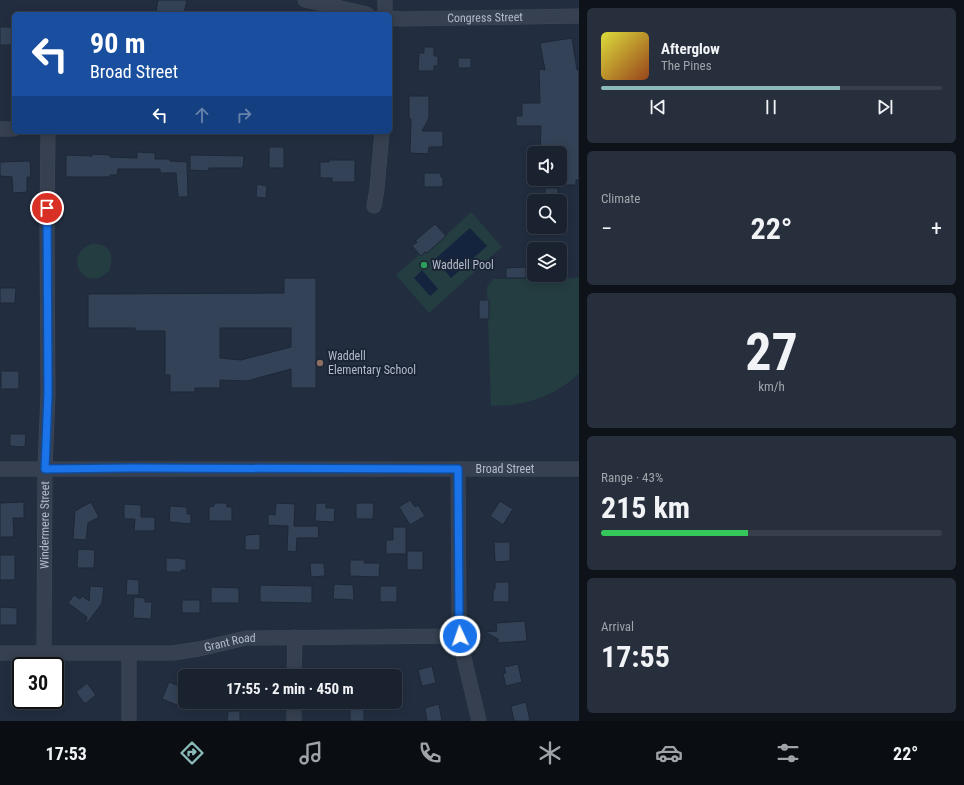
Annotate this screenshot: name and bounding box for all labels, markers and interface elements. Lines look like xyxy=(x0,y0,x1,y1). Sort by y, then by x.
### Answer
street label: Congress Street xyxy=(447,10,523,25)
text: 90 m xyxy=(90,27,146,60)
icon: left xyxy=(24,28,76,80)
text: Afterglow xyxy=(661,40,720,58)
text: The Pines xyxy=(661,58,712,73)
text: Broad Street xyxy=(90,61,178,82)
icon: previous xyxy=(647,96,669,118)
icon: pause xyxy=(760,96,782,118)
icon: next xyxy=(874,96,896,118)
icon: left xyxy=(149,104,171,126)
icon: ahead xyxy=(191,104,213,126)
icon: right xyxy=(233,104,255,126)
map controls xyxy=(527,146,567,282)
button: sound xyxy=(527,146,567,186)
pin xyxy=(30,191,64,225)
text: Climate xyxy=(601,191,640,206)
button: search xyxy=(527,194,567,234)
icon: arrive xyxy=(36,197,58,219)
text: 22° xyxy=(751,211,793,246)
text: − xyxy=(601,216,612,241)
text: + xyxy=(931,216,942,241)
button: layers xyxy=(527,242,567,282)
place label: Waddell Pool xyxy=(432,258,494,272)
marker: Waddell Pool xyxy=(419,260,429,270)
text: 27 xyxy=(745,322,798,383)
place label: Waddell Elementary School xyxy=(328,349,416,377)
marker: Waddell Elementary School xyxy=(315,358,325,368)
text: km/h xyxy=(758,379,785,394)
street label: Broad Street xyxy=(476,462,535,476)
text: Range · 43% xyxy=(601,470,663,485)
street label: Windermere Street xyxy=(37,481,52,569)
text: 215 km xyxy=(601,490,690,525)
position arrow xyxy=(439,615,481,657)
text: Arrival xyxy=(601,619,634,634)
street label: Grant Road xyxy=(203,631,256,655)
text: 17:55 xyxy=(601,639,670,674)
speed limit sign: 30 xyxy=(12,657,64,709)
text: 17:55 · 2 min · 450 m xyxy=(226,680,354,698)
icon: directions xyxy=(178,739,206,767)
icon: music xyxy=(297,739,325,767)
icon: phone xyxy=(416,739,444,767)
icon: climate xyxy=(536,739,564,767)
icon: car xyxy=(655,739,683,767)
icon: filters xyxy=(774,739,802,767)
text: 17:53 xyxy=(46,743,87,764)
text: 22° xyxy=(893,743,918,764)

